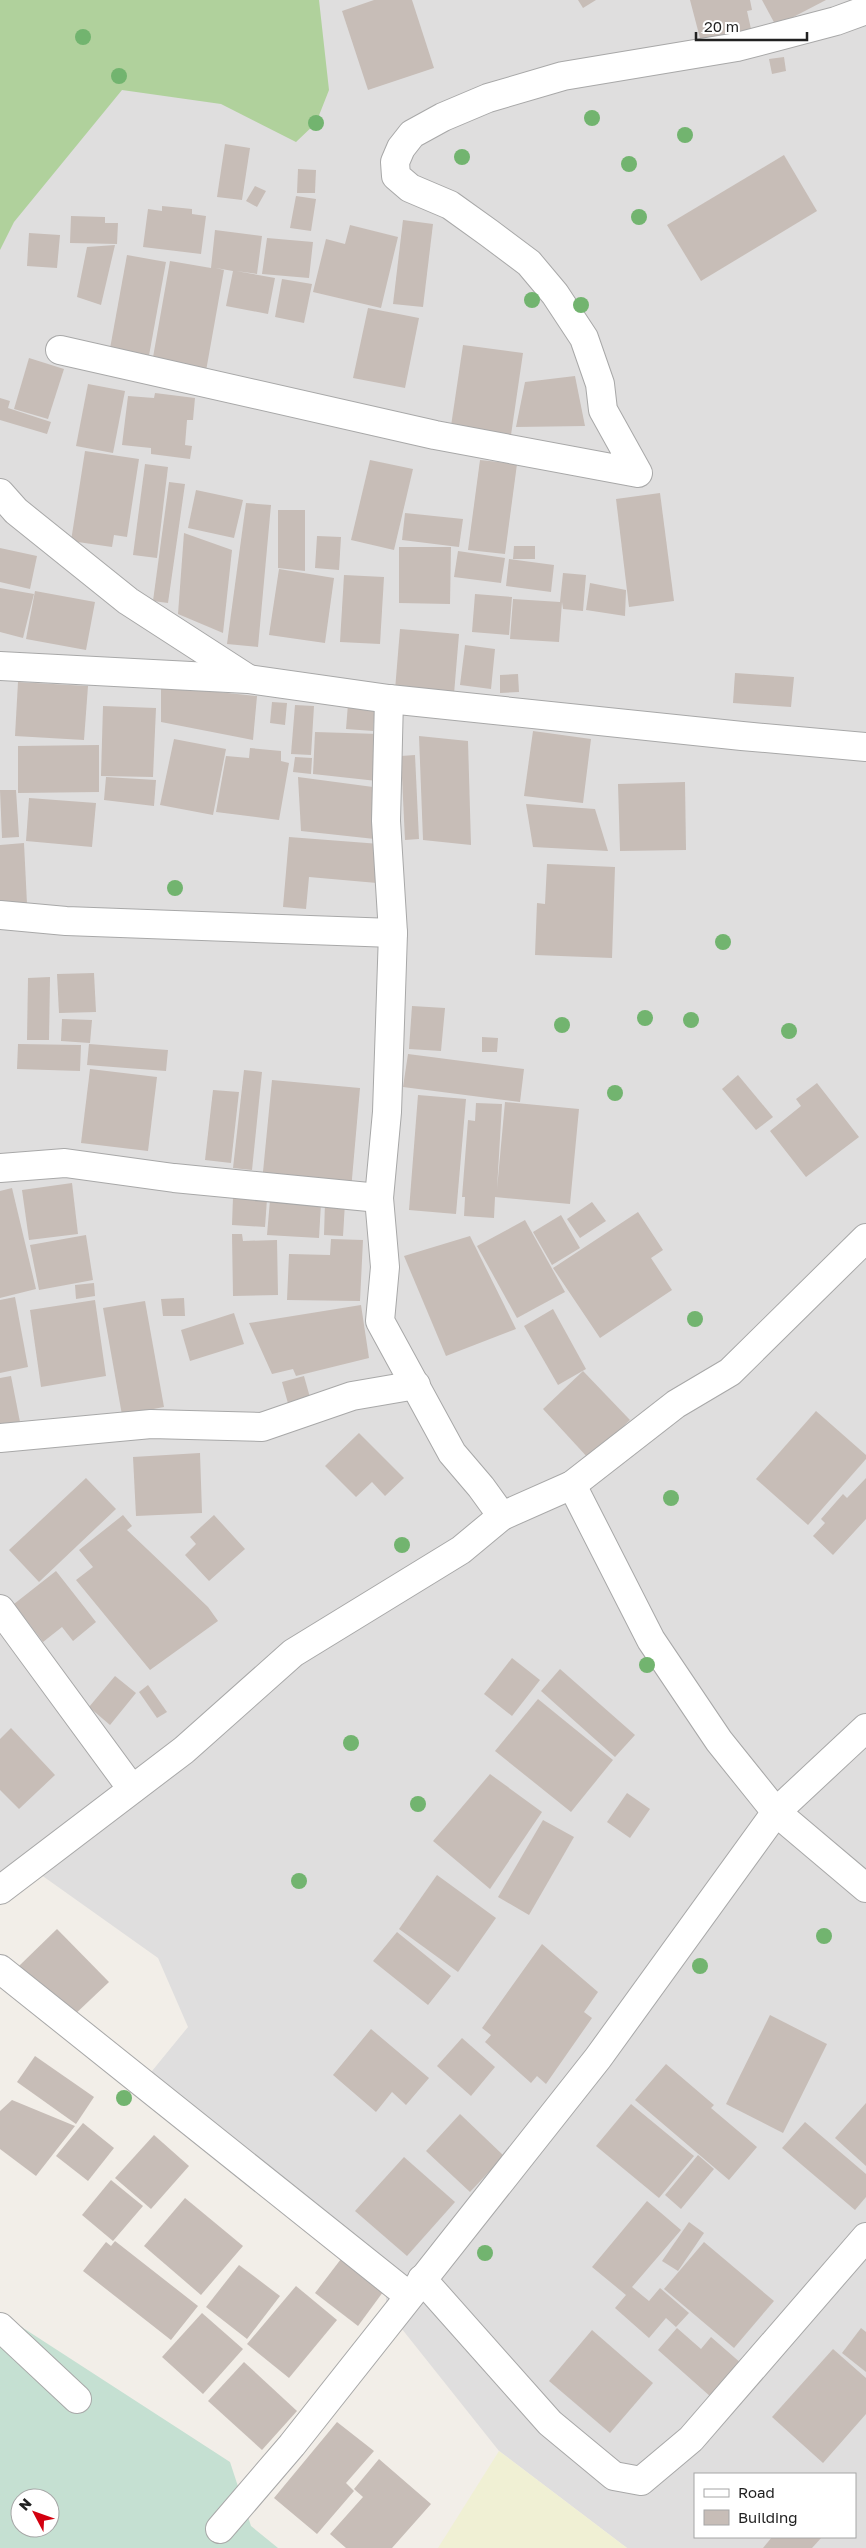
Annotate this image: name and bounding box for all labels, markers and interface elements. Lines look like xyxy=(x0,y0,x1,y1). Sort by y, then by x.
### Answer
scale bar xyxy=(696,10,807,42)
text: 20 m xyxy=(704,17,739,35)
legend xyxy=(694,2473,856,2538)
text: Road xyxy=(738,2483,775,2501)
north arrow xyxy=(10,2488,60,2538)
text: N xyxy=(15,2495,35,2514)
text: Building xyxy=(738,2508,798,2526)

